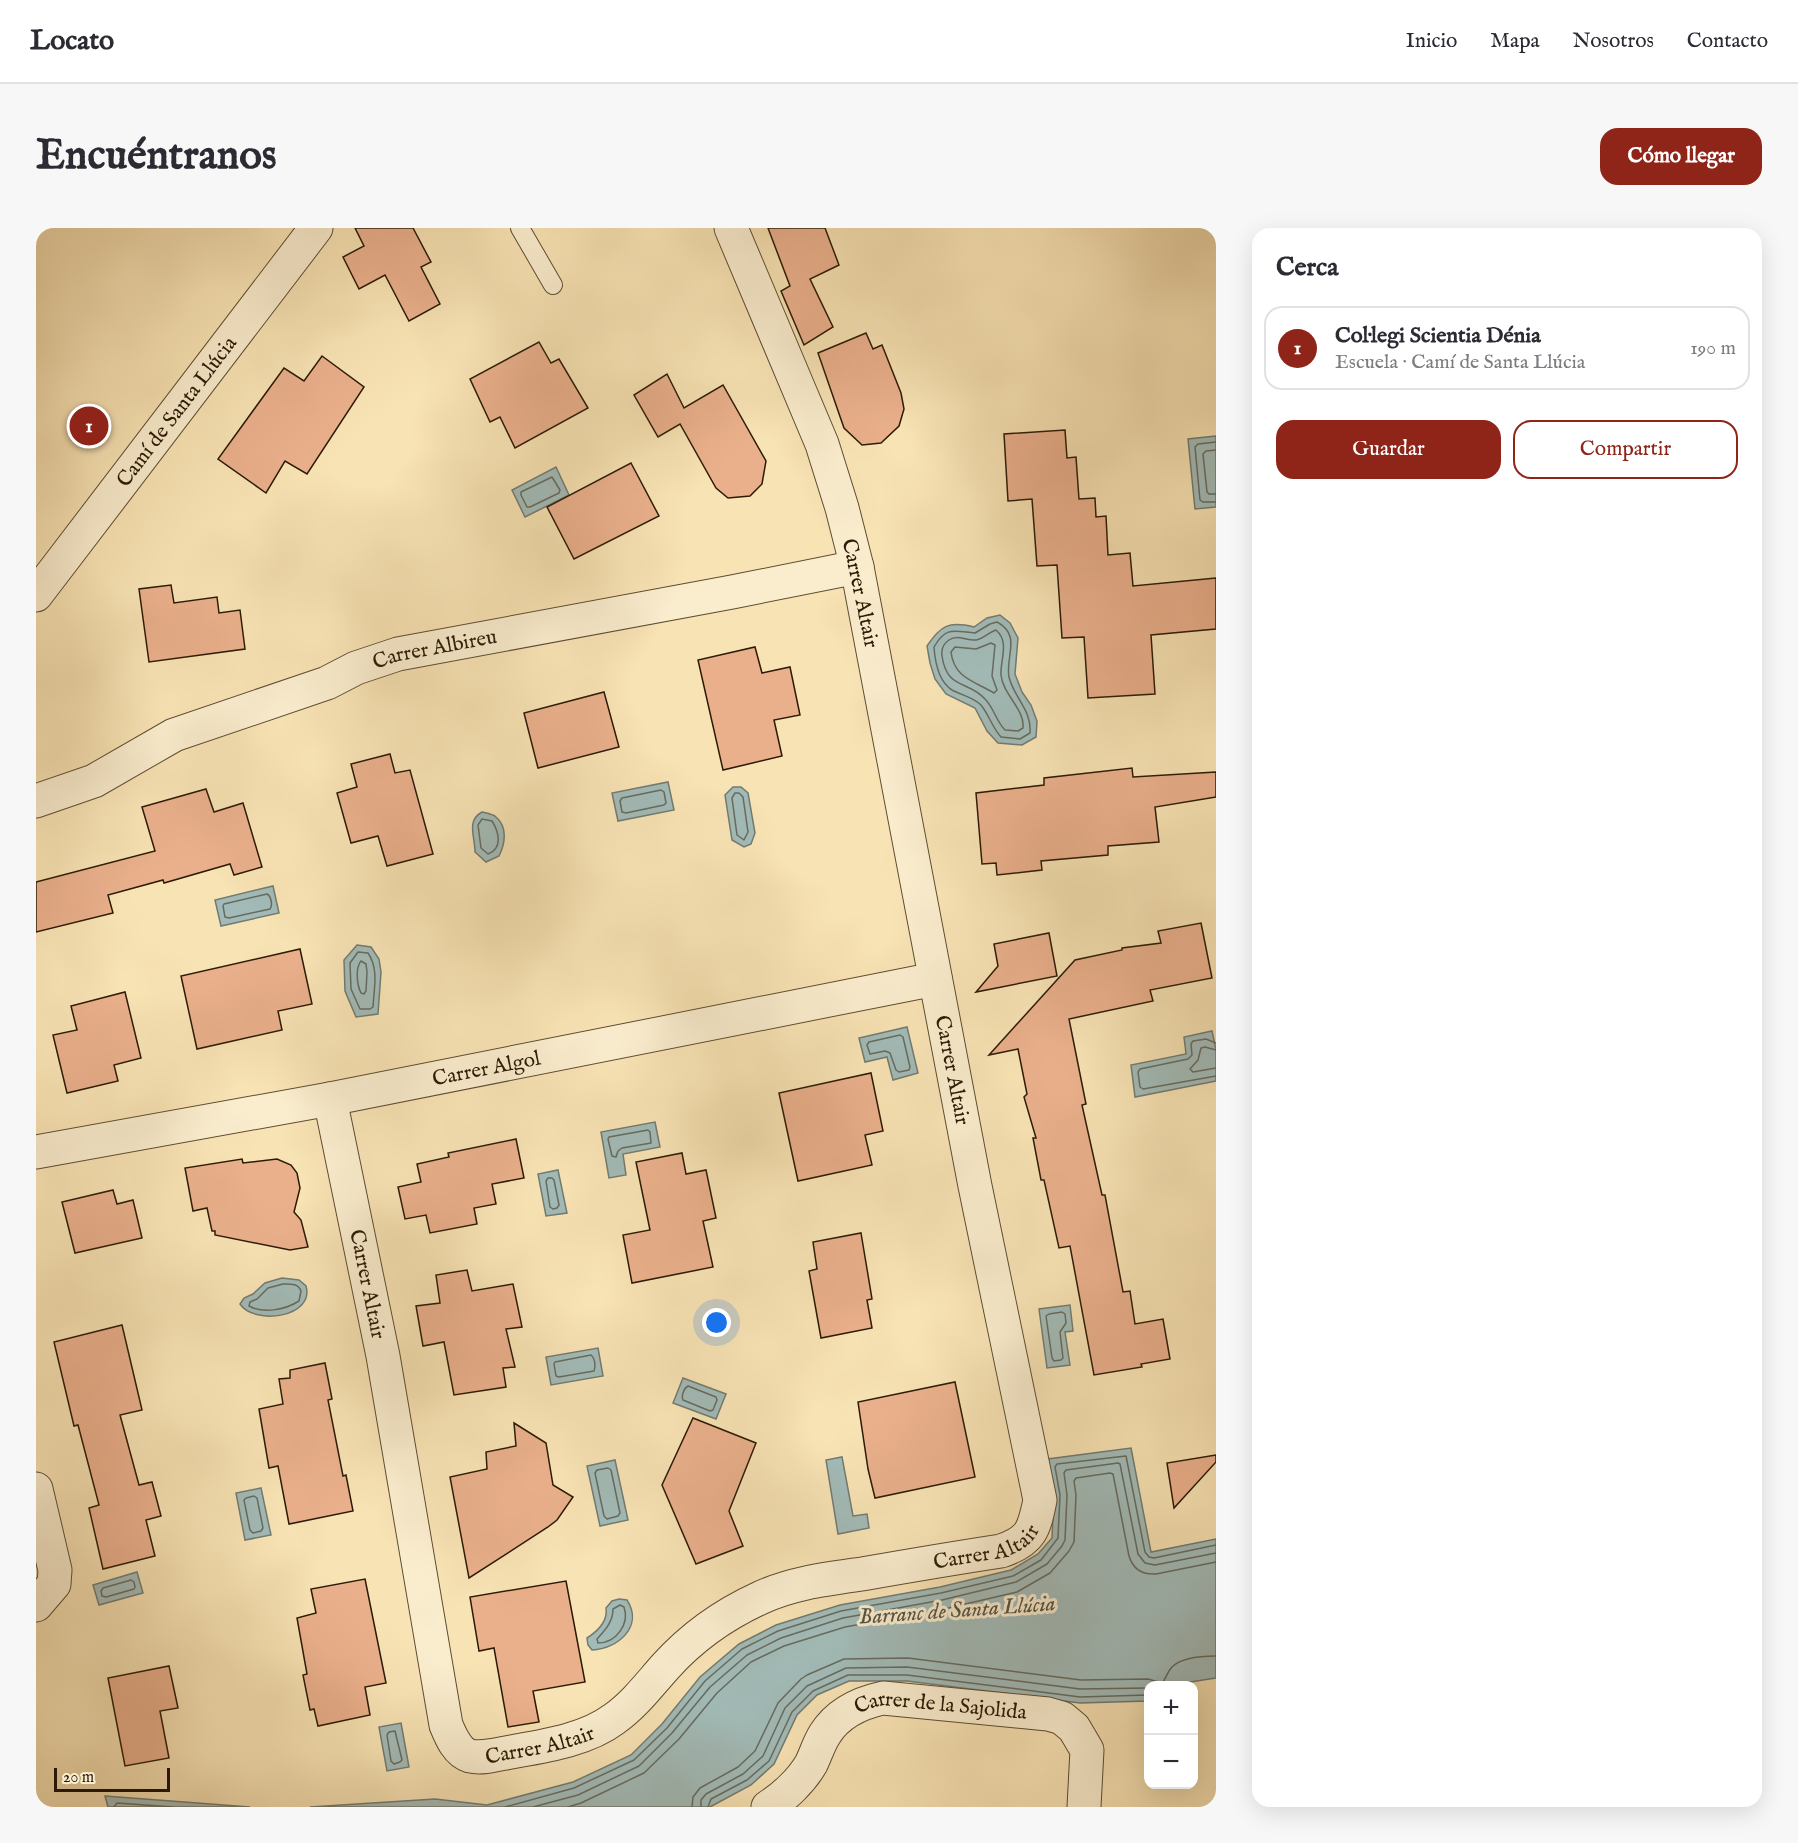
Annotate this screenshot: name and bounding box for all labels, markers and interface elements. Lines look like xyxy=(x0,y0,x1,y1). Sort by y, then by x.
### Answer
text: Locato xyxy=(30,24,114,59)
text: Inicio xyxy=(1406,28,1457,55)
text: Mapa xyxy=(1490,28,1540,55)
text: Nosotros xyxy=(1573,28,1654,55)
text: Contacto xyxy=(1687,28,1768,55)
button: Cómo llegar xyxy=(1600,128,1762,185)
text: Encuéntranos xyxy=(36,130,277,183)
text: Cerca xyxy=(1276,251,1338,284)
text: Col·legi Scientia Dénia xyxy=(1335,322,1541,350)
street label: Camí de Santa Llúcia xyxy=(111,331,244,493)
text: 1 xyxy=(1294,336,1301,361)
text: 190 m xyxy=(1690,336,1736,361)
text: Escuela · Camí de Santa Llúcia xyxy=(1335,350,1586,375)
pin: 1 xyxy=(70,404,108,448)
button: Guardar xyxy=(1276,420,1501,479)
button: Compartir xyxy=(1513,420,1738,479)
street label: Carrer Altair xyxy=(835,536,884,651)
street label: Carrer Albireu xyxy=(369,624,499,677)
street label: Carrer Altair xyxy=(928,1013,975,1128)
street label: Carrer Algol xyxy=(430,1046,543,1093)
street label: Carrer Altair xyxy=(342,1227,391,1342)
your location xyxy=(702,1308,731,1337)
street label: Carrer Altair xyxy=(931,1520,1047,1577)
water label: Barranc de Santa Llúcia xyxy=(858,1590,1057,1632)
map controls xyxy=(1144,1681,1198,1789)
button: + xyxy=(1144,1681,1198,1735)
street label: Carrer de la Sajolida xyxy=(850,1686,1029,1727)
street label: Carrer Altair xyxy=(483,1720,599,1772)
button: − xyxy=(1144,1735,1198,1789)
scale bar xyxy=(54,1765,170,1792)
text: 20 m xyxy=(63,1768,94,1788)

